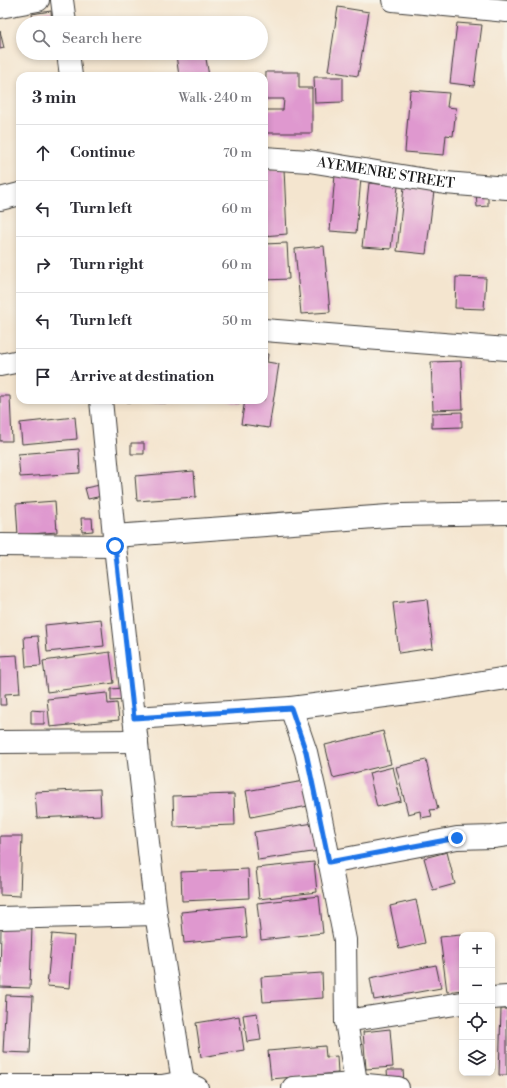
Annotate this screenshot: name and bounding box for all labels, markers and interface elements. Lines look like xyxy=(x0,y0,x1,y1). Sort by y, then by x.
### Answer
search box xyxy=(16,16,268,60)
icon: search xyxy=(30,27,52,49)
text: Search here xyxy=(62,29,142,48)
text: 3 min xyxy=(32,87,76,109)
text: Walk · 240 m xyxy=(178,90,252,106)
icon: ahead xyxy=(32,142,54,164)
text: Continue xyxy=(70,143,135,162)
text: 70 m xyxy=(223,145,252,161)
street label: AYEMENRE STREET xyxy=(315,153,456,193)
icon: left xyxy=(32,198,54,220)
text: Turn left xyxy=(70,199,132,218)
text: 60 m xyxy=(221,201,252,217)
icon: right xyxy=(32,254,54,276)
text: Turn right xyxy=(70,255,144,274)
text: 60 m xyxy=(221,257,252,273)
icon: left xyxy=(32,310,54,332)
text: Turn left xyxy=(70,311,132,330)
text: 50 m xyxy=(222,313,252,329)
icon: arrive xyxy=(32,366,54,388)
text: Arrive at destination xyxy=(70,367,214,386)
route start xyxy=(106,537,124,555)
route end xyxy=(448,829,466,847)
map controls xyxy=(459,932,495,1076)
button: + xyxy=(459,932,495,968)
button: − xyxy=(459,968,495,1004)
button: locate xyxy=(459,1004,495,1040)
button: layers xyxy=(459,1040,495,1076)

